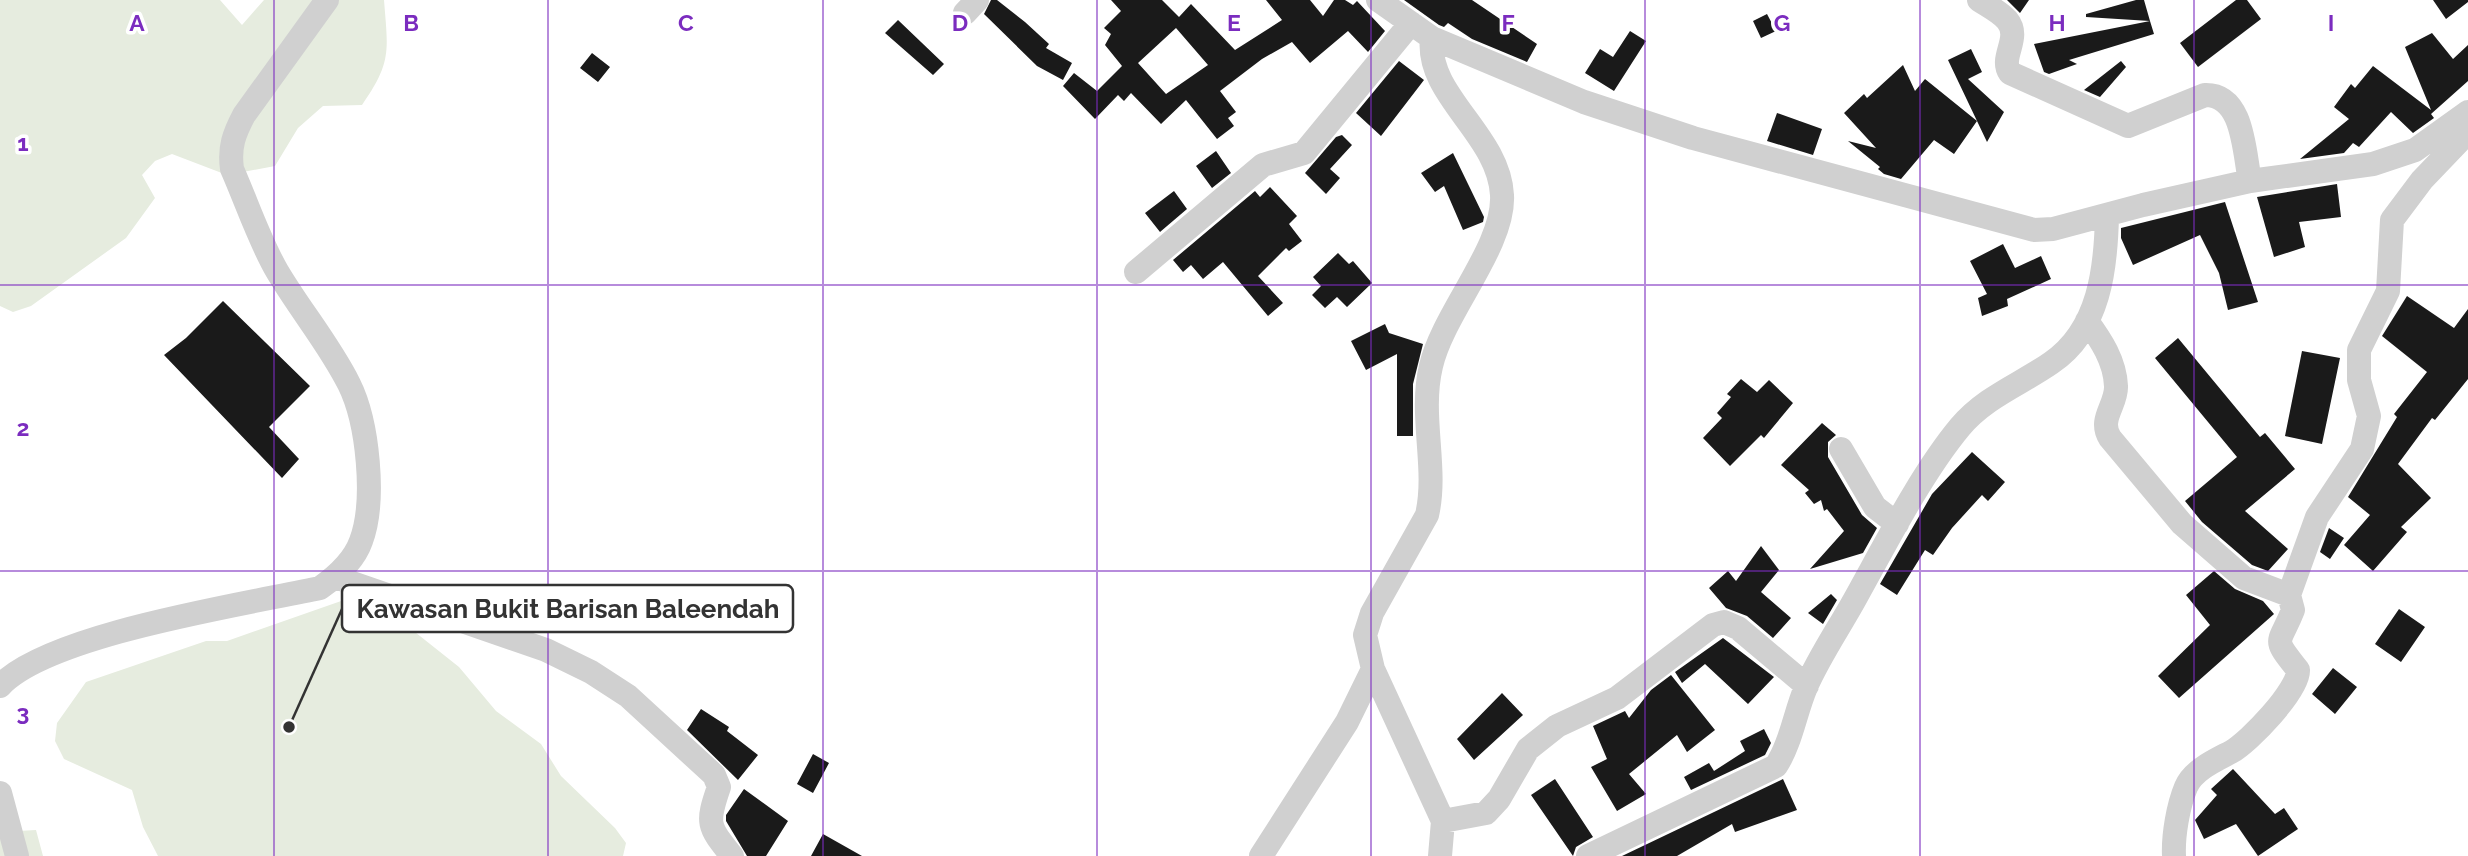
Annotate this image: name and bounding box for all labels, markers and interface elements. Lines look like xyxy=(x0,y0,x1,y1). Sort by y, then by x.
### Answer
text: A xyxy=(129,9,145,36)
text: B xyxy=(403,9,419,36)
text: C xyxy=(678,9,694,36)
text: D xyxy=(952,9,968,36)
text: E xyxy=(1227,9,1241,36)
text: F xyxy=(1501,9,1515,36)
text: G xyxy=(1774,9,1790,36)
text: H xyxy=(2048,9,2066,36)
text: I xyxy=(2328,9,2334,36)
text: 1 xyxy=(17,129,29,156)
text: 2 xyxy=(17,414,29,441)
callout: Kawasan Bukit Barisan Baleendah xyxy=(342,585,793,632)
text: Kawasan Bukit Barisan Baleendah xyxy=(357,594,779,624)
text: 3 xyxy=(17,699,29,726)

